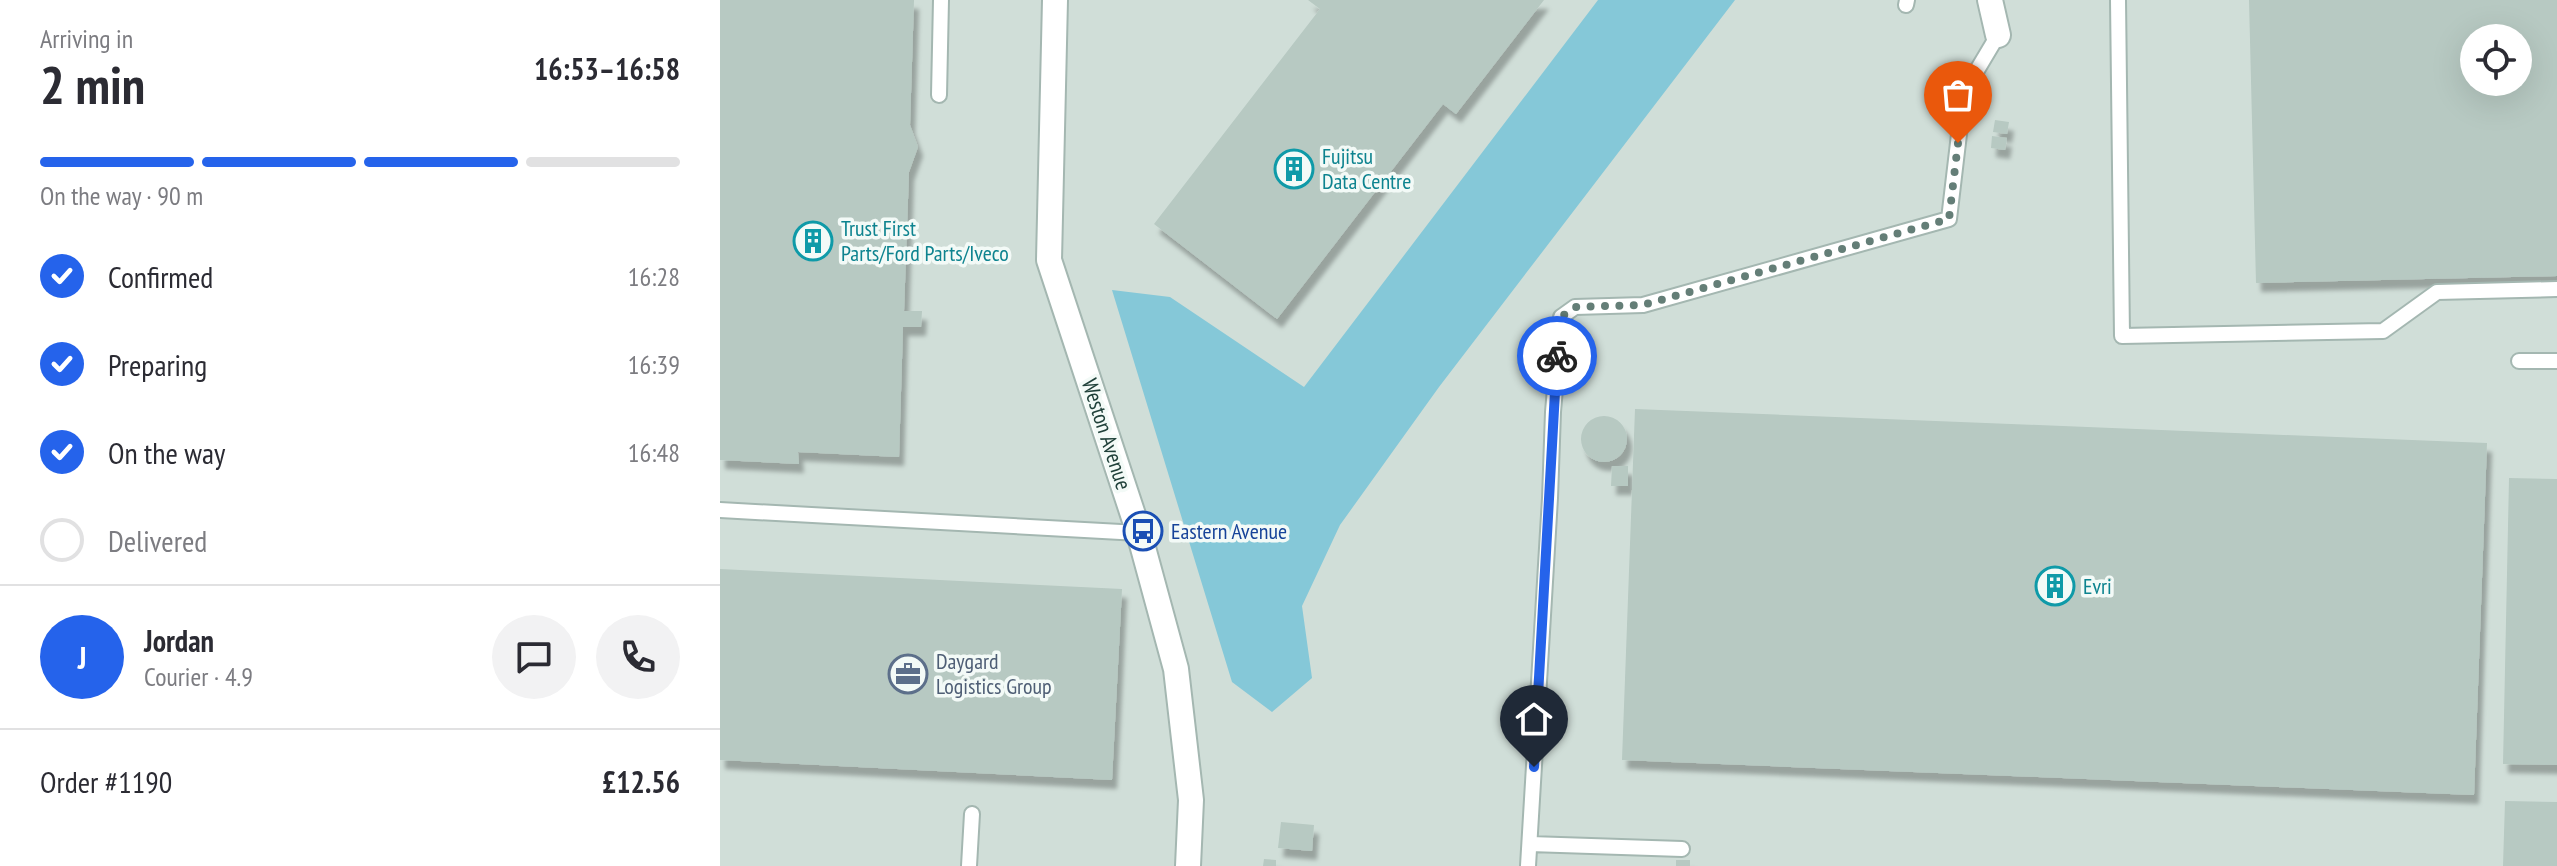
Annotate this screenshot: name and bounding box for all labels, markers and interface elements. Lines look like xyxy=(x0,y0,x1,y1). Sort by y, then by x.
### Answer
text: Arriving in xyxy=(40,22,133,55)
map controls xyxy=(2460,24,2532,96)
button: locate xyxy=(2460,24,2532,96)
text: 16:53–16:58 xyxy=(534,49,680,88)
text: 2 min xyxy=(40,51,145,118)
pin xyxy=(1924,61,1992,143)
icon: bag xyxy=(1936,73,1980,117)
place label: Fujitsu Data Centre xyxy=(1322,142,1411,195)
building icon: Fujitsu Data Centre xyxy=(1273,148,1315,190)
text: On the way · 90 m xyxy=(40,179,203,212)
place label: Trust First Parts/Ford Parts/Iveco xyxy=(841,214,1009,267)
building icon: Trust First Parts/Ford Parts/Iveco xyxy=(792,220,834,262)
icon: check xyxy=(40,254,84,298)
text: Confirmed xyxy=(108,257,213,296)
text: 16:28 xyxy=(628,260,680,293)
courier xyxy=(1517,316,1597,396)
icon: bike xyxy=(1535,334,1579,378)
icon: check xyxy=(40,342,84,386)
text: Preparing xyxy=(108,345,207,384)
text: 16:39 xyxy=(628,348,680,381)
street label: Weston Avenue xyxy=(1076,375,1138,493)
icon: check xyxy=(40,430,84,474)
text: On the way xyxy=(108,433,225,472)
text: 16:48 xyxy=(628,436,680,469)
bus stop icon: Eastern Avenue xyxy=(1122,510,1164,552)
place label: Eastern Avenue xyxy=(1171,517,1287,545)
text: Delivered xyxy=(108,521,207,560)
building icon: Evri xyxy=(2034,565,2076,607)
place label: Evri xyxy=(2083,572,2112,600)
button: chat xyxy=(492,615,576,699)
button: phone xyxy=(596,615,680,699)
text: Jordan xyxy=(144,621,214,660)
text: J xyxy=(78,638,86,677)
place label: Daygard Logistics Group xyxy=(936,647,1052,700)
office icon: Daygard Logistics Group xyxy=(887,653,929,695)
text: Courier · 4.9 xyxy=(144,660,253,693)
pin xyxy=(1500,685,1568,767)
icon: home xyxy=(1512,697,1556,741)
text: Order #1190 xyxy=(40,762,172,801)
text: £12.56 xyxy=(602,762,680,801)

